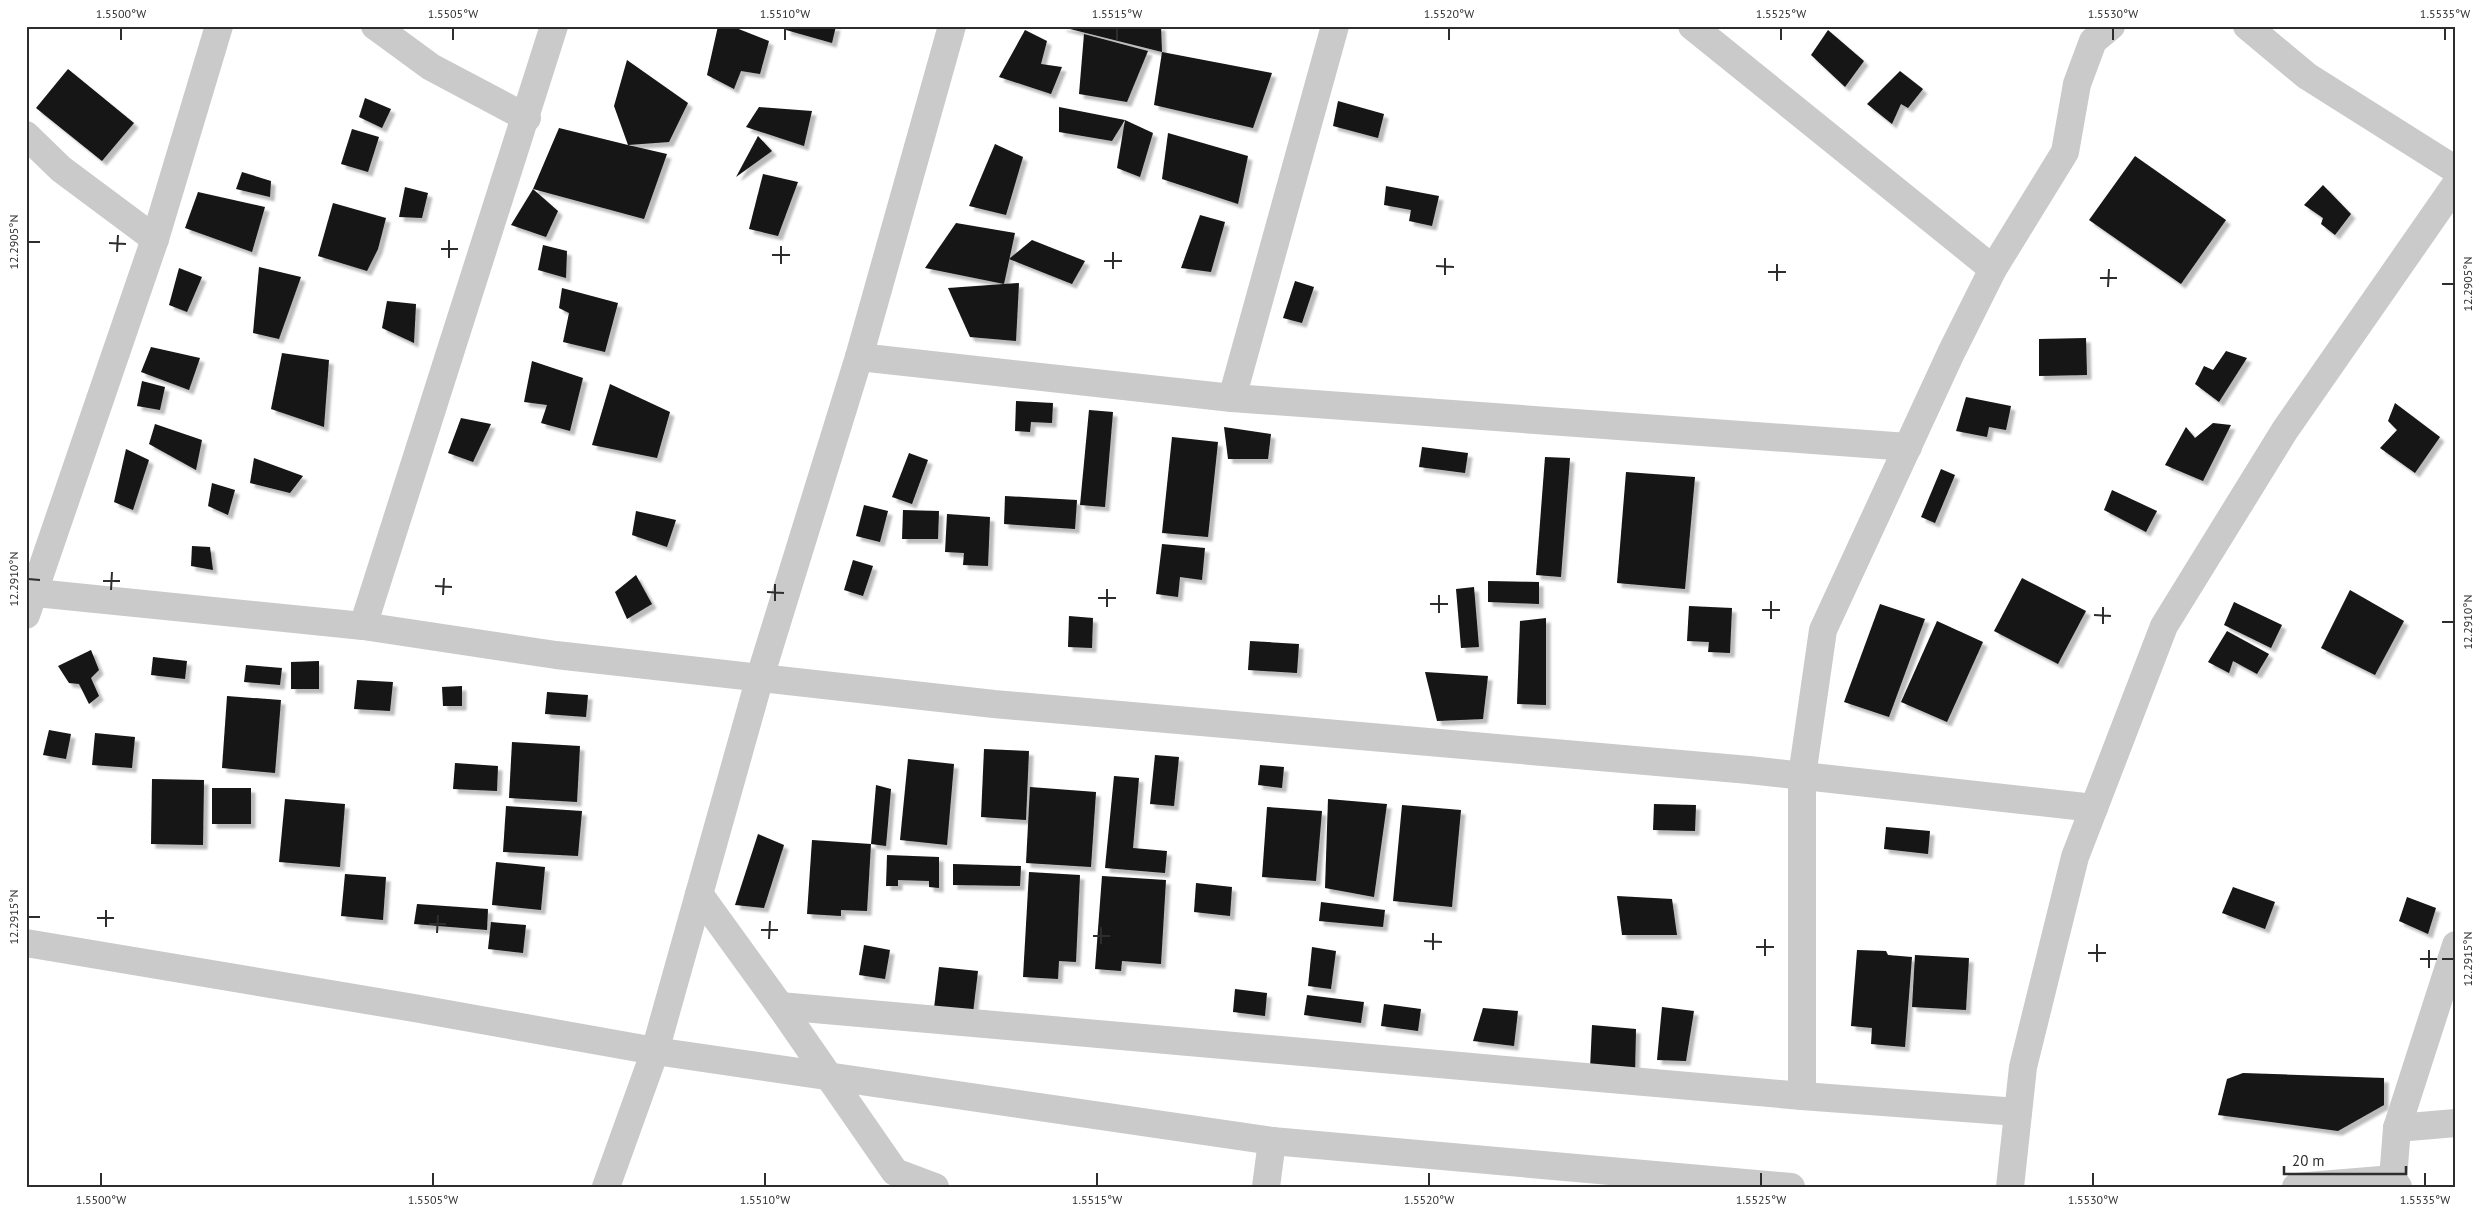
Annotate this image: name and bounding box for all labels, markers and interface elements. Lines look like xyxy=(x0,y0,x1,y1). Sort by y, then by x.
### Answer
text: 1.5500°W xyxy=(96,6,146,21)
text: 1.5505°W xyxy=(428,6,478,21)
text: 1.5510°W xyxy=(760,6,810,21)
text: 1.5515°W xyxy=(1092,6,1142,21)
text: 1.5520°W xyxy=(1424,6,1474,21)
text: 1.5525°W xyxy=(1756,6,1806,21)
text: 1.5530°W xyxy=(2088,6,2138,21)
text: 1.5535°W xyxy=(2420,6,2470,21)
text: 12.2905°N xyxy=(6,215,21,269)
text: 12.2905°N xyxy=(2460,257,2475,311)
text: 12.2910°N xyxy=(6,552,21,606)
text: 12.2910°N xyxy=(2460,595,2475,649)
text: 12.2915°N xyxy=(6,890,21,944)
text: 12.2915°N xyxy=(2460,932,2475,986)
scale bar xyxy=(2284,1143,2407,1175)
text: 20 m xyxy=(2292,1151,2325,1170)
text: 1.5500°W xyxy=(76,1192,126,1207)
text: 1.5505°W xyxy=(408,1192,458,1207)
text: 1.5510°W xyxy=(740,1192,790,1207)
text: 1.5515°W xyxy=(1072,1192,1122,1207)
text: 1.5520°W xyxy=(1404,1192,1454,1207)
text: 1.5525°W xyxy=(1736,1192,1786,1207)
text: 1.5530°W xyxy=(2068,1192,2118,1207)
text: 1.5535°W xyxy=(2400,1192,2450,1207)

